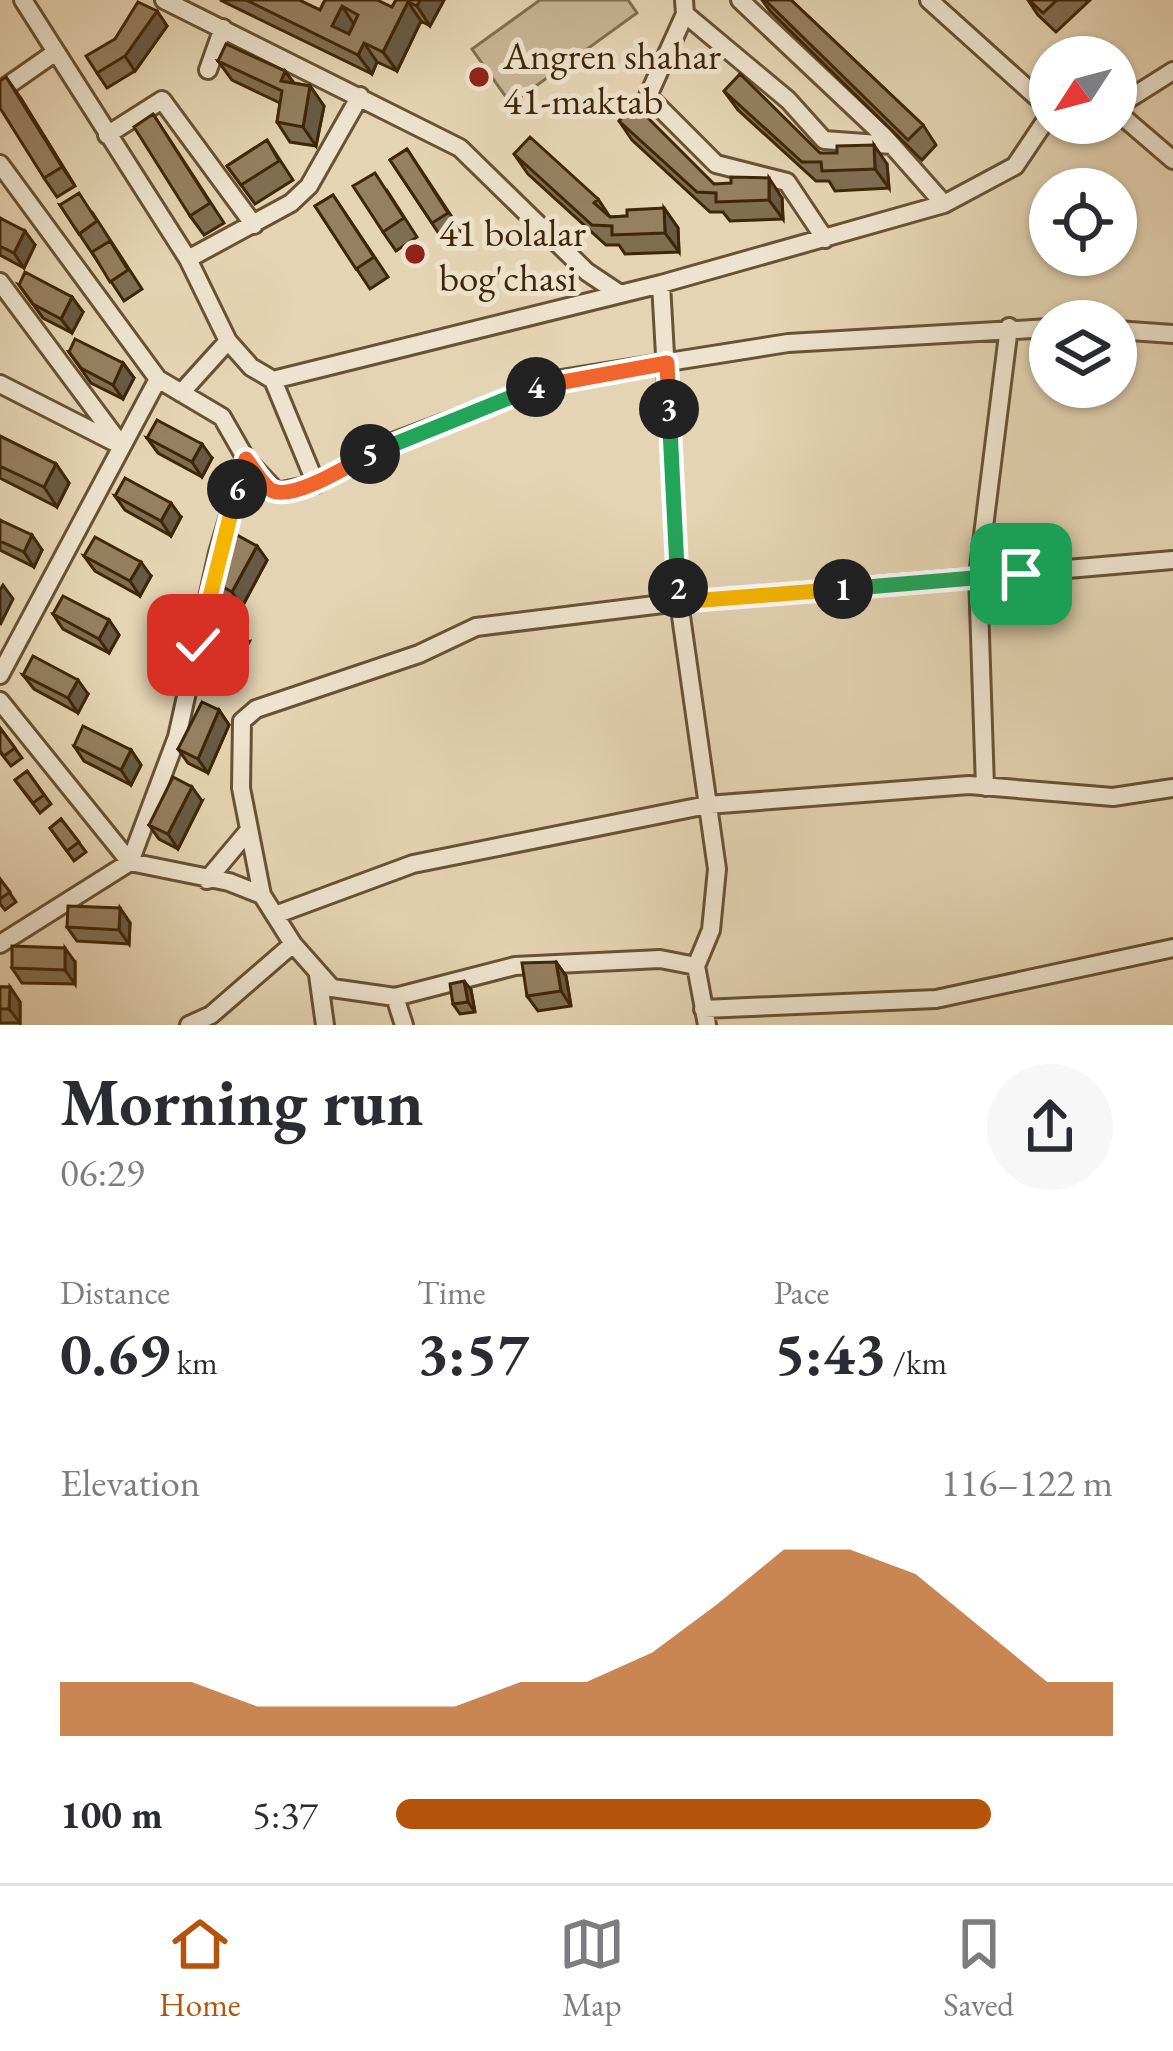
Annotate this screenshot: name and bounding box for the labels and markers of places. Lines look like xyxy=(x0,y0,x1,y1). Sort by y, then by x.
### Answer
place label: Angren shahar 41-maktab xyxy=(502,30,721,126)
marker: Angren shahar 41-maktab xyxy=(466,64,492,90)
place label: 41 bolalar bog'chasi xyxy=(439,207,586,303)
marker: 41 bolalar bog'chasi xyxy=(402,241,428,267)
pin: 4 xyxy=(506,357,566,417)
pin: 3 xyxy=(639,379,699,439)
pin: 5 xyxy=(340,424,400,484)
pin: 6 xyxy=(207,459,267,519)
pin xyxy=(970,523,1072,625)
pin: 2 xyxy=(648,558,708,618)
pin: 1 xyxy=(813,559,873,619)
pin xyxy=(147,594,249,696)

